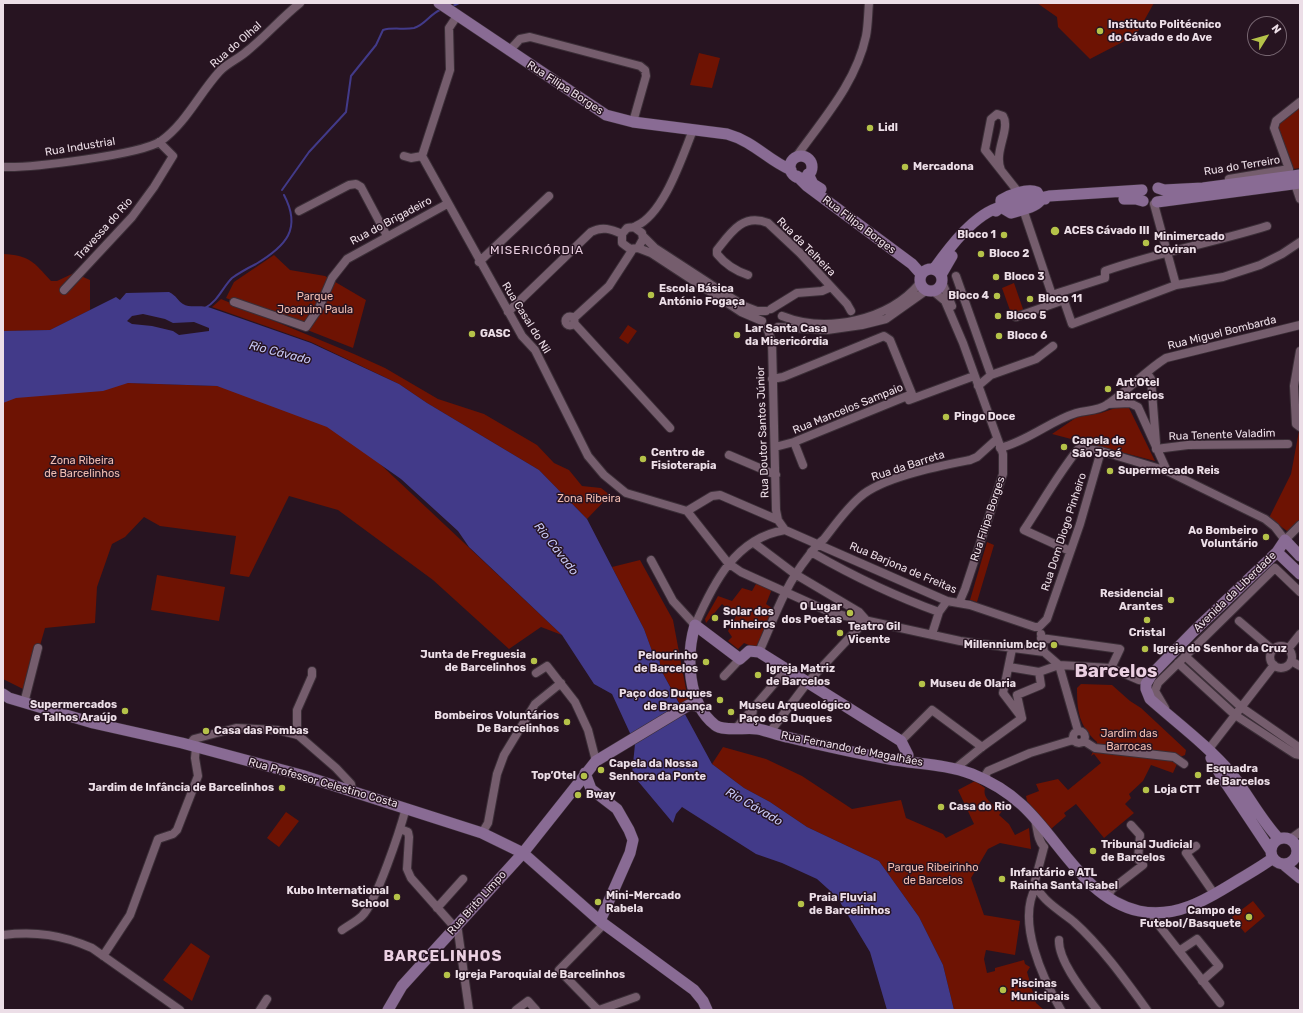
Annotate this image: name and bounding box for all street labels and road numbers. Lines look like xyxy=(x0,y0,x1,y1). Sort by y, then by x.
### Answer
street label: Rua do Olhal xyxy=(208,19,264,71)
street label: Rua Filipa Borges xyxy=(524,58,606,118)
street label: Rua Industrial xyxy=(44,135,116,159)
street label: Rua do Terreiro xyxy=(1203,153,1281,179)
street label: Rua Filipa Borges xyxy=(820,193,898,257)
street label: Rua do Brigadeiro xyxy=(348,194,434,248)
street label: Travessa do Rio xyxy=(73,195,135,263)
street label: Rua da Telheira xyxy=(774,215,838,279)
street label: Rua Casal do Nil xyxy=(499,280,553,356)
street label: Rua Miguel Bombarda xyxy=(1166,313,1278,353)
street label: Rua Doutor Santos Júnior xyxy=(754,366,772,498)
street label: Rua Mancelos Sampaio xyxy=(791,381,905,437)
street label: Rua Tenente Valadim xyxy=(1168,427,1276,443)
street label: Rua da Barreta xyxy=(870,448,946,484)
street label: Rua Dom Diogo Pinheiro xyxy=(1039,471,1089,593)
street label: Rua Filipa Borges xyxy=(968,475,1008,563)
street label: Rua Barjona de Freitas xyxy=(847,539,959,597)
street label: Avenida da Liberdade xyxy=(1191,549,1279,635)
street label: Rua Fernando de Magalhães xyxy=(780,729,924,769)
street label: Rua Professor Celestino Costa xyxy=(247,755,399,811)
street label: Rua Brito Limpo xyxy=(445,868,509,938)

